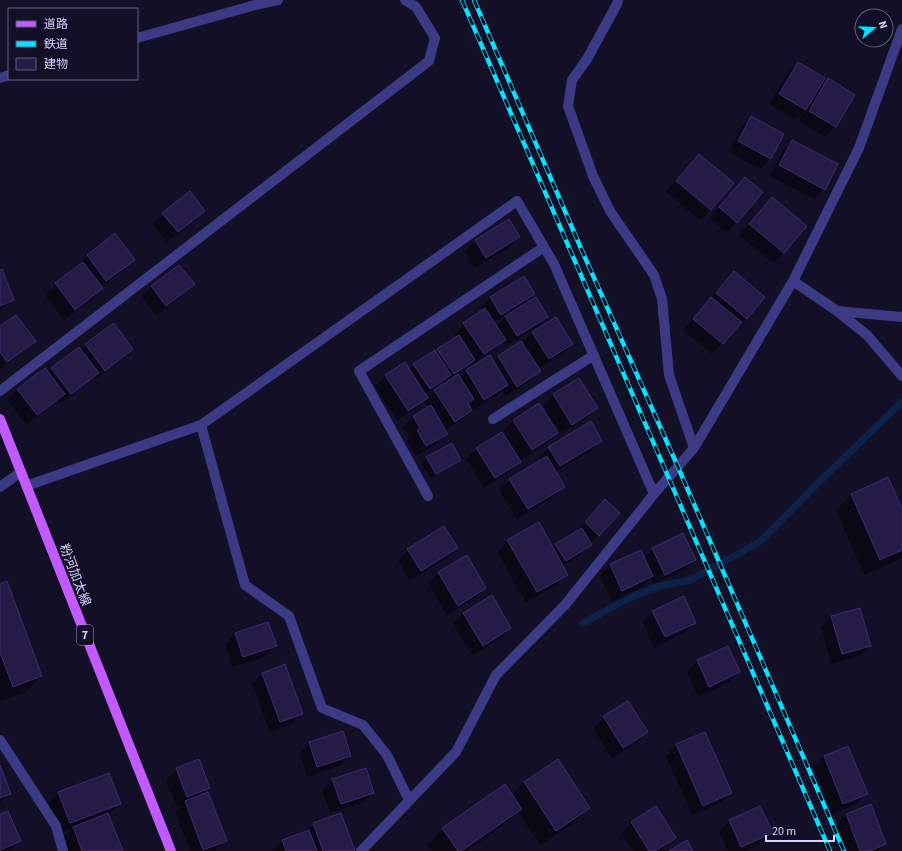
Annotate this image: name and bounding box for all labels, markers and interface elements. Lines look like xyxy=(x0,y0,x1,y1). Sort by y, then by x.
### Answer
legend xyxy=(8,8,138,80)
north arrow xyxy=(854,8,894,48)
text: 道路 xyxy=(44,16,68,33)
text: N xyxy=(875,19,891,31)
text: 鉄道 xyxy=(44,36,68,53)
text: 建物 xyxy=(44,56,68,73)
street label: 粉河加太線 xyxy=(55,541,95,609)
road number: 7 xyxy=(77,625,93,645)
scale bar xyxy=(766,817,834,843)
text: 20 m xyxy=(772,823,796,840)

